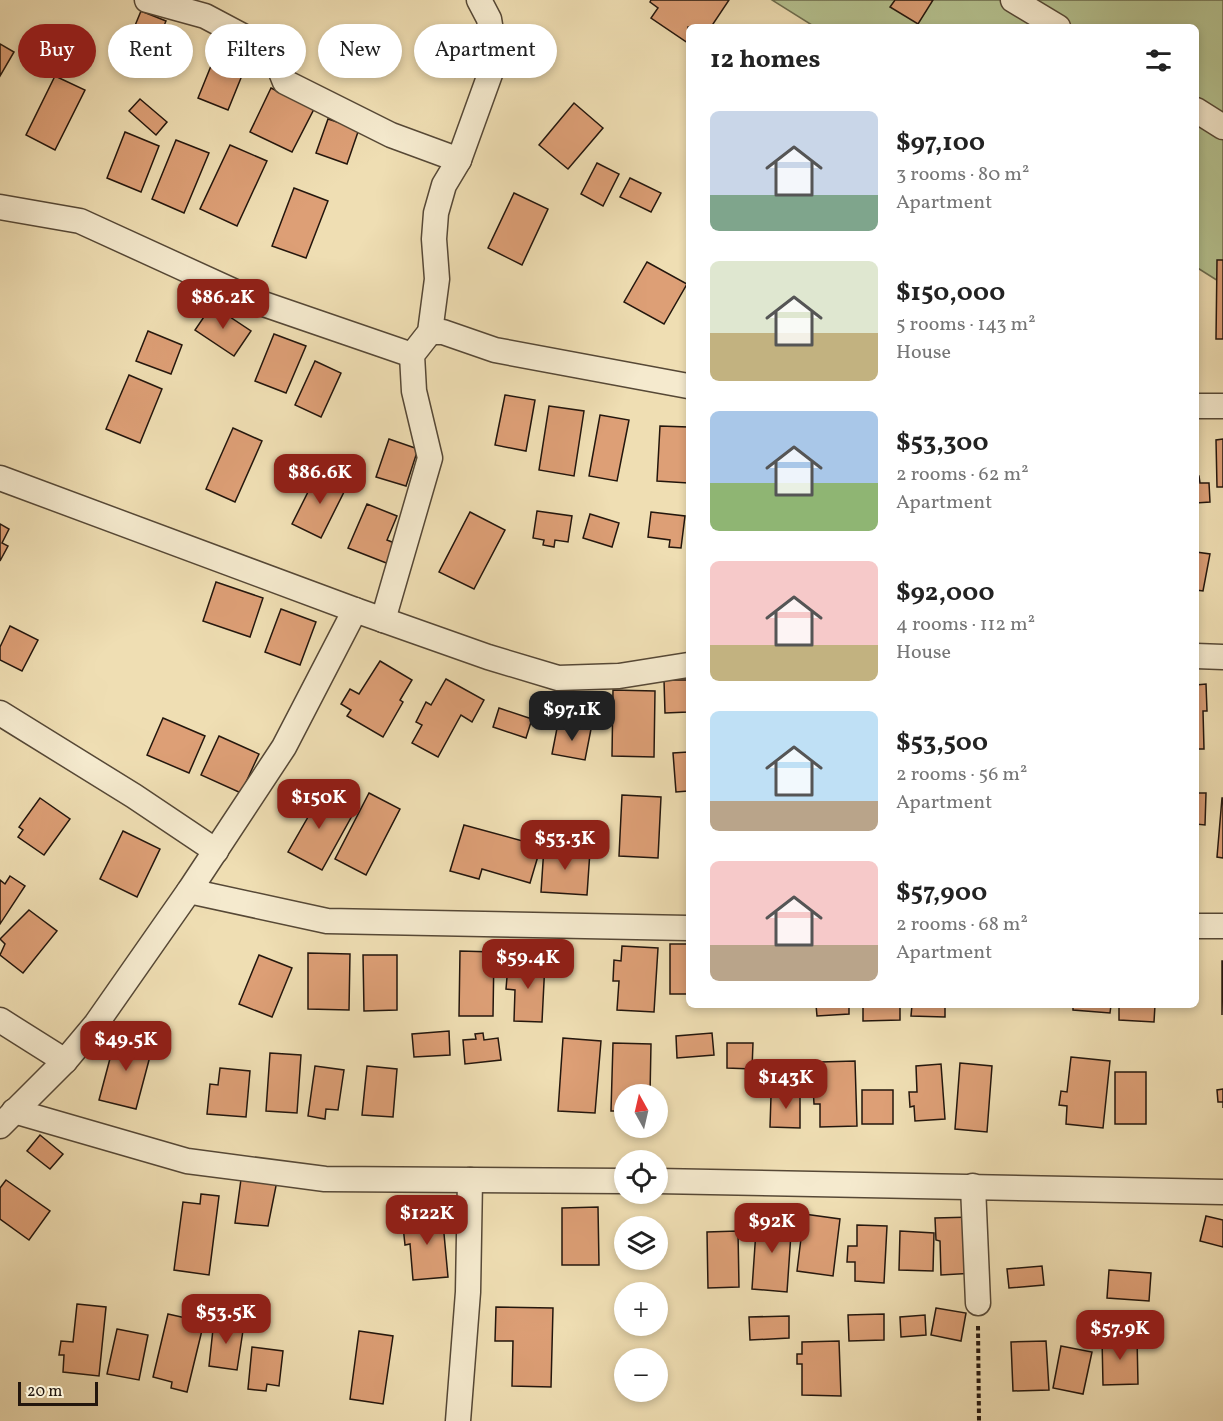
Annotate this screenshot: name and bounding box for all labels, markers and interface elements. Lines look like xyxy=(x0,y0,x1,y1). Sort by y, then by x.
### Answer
chip: Buy xyxy=(18,24,96,78)
chip: Rent xyxy=(108,24,193,78)
chip: Filters xyxy=(205,24,306,78)
chip: New xyxy=(318,24,402,78)
chip: Apartment xyxy=(414,24,557,78)
text: 12 homes xyxy=(710,42,821,78)
icon: filters xyxy=(1142,44,1175,77)
text: $97,100 xyxy=(896,125,985,161)
icon: home xyxy=(758,135,830,207)
text: 3 rooms · 80 m² xyxy=(896,161,1029,189)
text: Apartment xyxy=(896,189,992,217)
text: $150,000 xyxy=(896,275,1005,311)
pin: $86.2K xyxy=(174,279,272,330)
text: $86.2K xyxy=(191,284,255,312)
icon: home xyxy=(758,285,830,357)
text: 5 rooms · 143 m² xyxy=(896,311,1036,339)
text: House xyxy=(896,339,951,367)
text: $53,300 xyxy=(896,425,988,461)
icon: home xyxy=(758,435,830,507)
pin: $86.6K xyxy=(271,454,369,505)
text: $86.6K xyxy=(288,459,352,487)
text: 2 rooms · 62 m² xyxy=(896,461,1029,489)
text: Apartment xyxy=(896,489,992,517)
text: $92,000 xyxy=(896,575,994,611)
icon: home xyxy=(758,585,830,657)
text: 4 rooms · 112 m² xyxy=(896,611,1035,639)
text: House xyxy=(896,639,951,667)
pin: $97.1K xyxy=(523,691,621,742)
text: $97.1K xyxy=(543,696,601,724)
text: $53,500 xyxy=(896,725,988,761)
icon: home xyxy=(758,735,830,807)
text: 2 rooms · 56 m² xyxy=(896,761,1027,789)
pin: $150K xyxy=(277,779,361,830)
text: $150K xyxy=(291,784,347,812)
text: Apartment xyxy=(896,789,992,817)
pin: $53.3K xyxy=(516,820,614,871)
text: $53.3K xyxy=(535,825,595,853)
text: $57,900 xyxy=(896,875,987,911)
icon: home xyxy=(758,885,830,957)
text: 2 rooms · 68 m² xyxy=(896,911,1028,939)
pin: $59.4K xyxy=(479,939,577,990)
text: Apartment xyxy=(896,939,992,967)
text: $59.4K xyxy=(496,944,560,972)
pin: $49.5K xyxy=(77,1021,175,1072)
text: $49.5K xyxy=(94,1026,158,1054)
pin: $143K xyxy=(744,1059,828,1110)
text: $143K xyxy=(758,1064,814,1092)
north arrow xyxy=(614,1084,668,1138)
map controls xyxy=(614,1084,668,1402)
button: locate xyxy=(614,1150,668,1204)
pin: $122K xyxy=(385,1195,469,1246)
text: $122K xyxy=(400,1200,454,1228)
pin: $92K xyxy=(736,1203,808,1254)
text: $92K xyxy=(748,1208,796,1236)
button: layers xyxy=(614,1216,668,1270)
button: + xyxy=(614,1282,668,1336)
pin: $53.5K xyxy=(177,1294,275,1345)
text: $53.5K xyxy=(196,1299,256,1327)
pin: $57.9K xyxy=(1071,1310,1169,1361)
text: $57.9K xyxy=(1090,1315,1150,1343)
button: − xyxy=(614,1348,668,1402)
scale bar xyxy=(18,1379,98,1406)
text: 20 m xyxy=(27,1381,62,1403)

